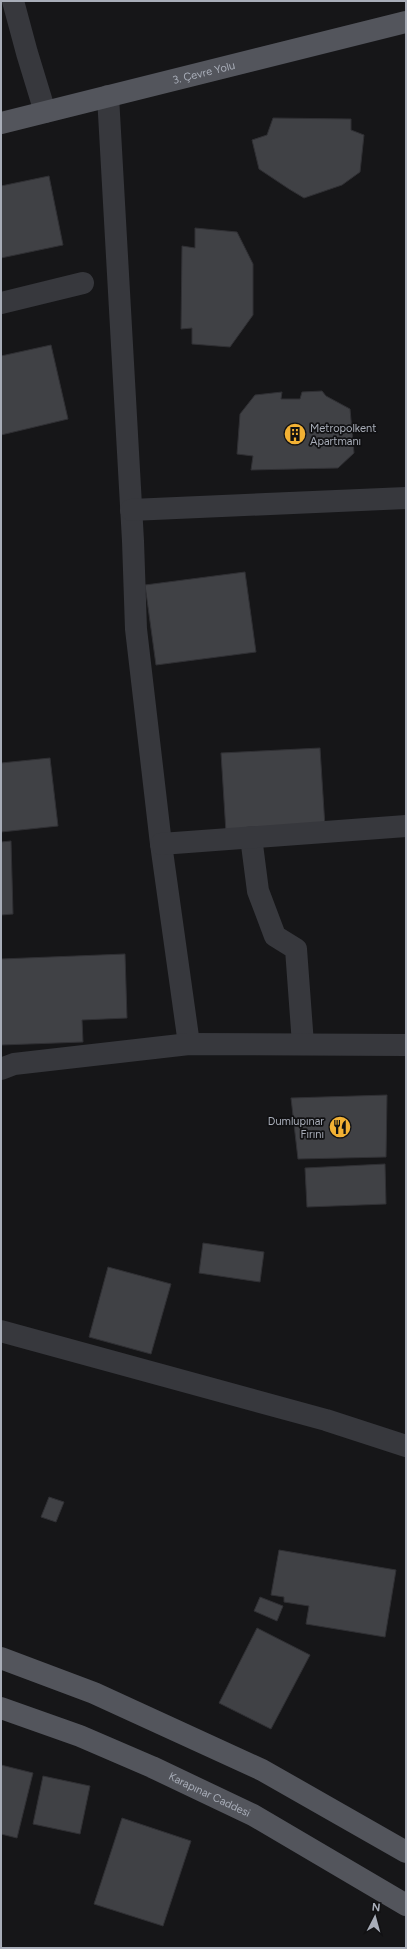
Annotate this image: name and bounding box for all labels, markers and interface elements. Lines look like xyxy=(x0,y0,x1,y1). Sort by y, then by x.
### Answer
street label: 3. Çevre Yolu xyxy=(171,59,236,87)
building icon: Metropolkent Apartmanı xyxy=(282,421,308,447)
place label: Metropolkent Apartmanı xyxy=(310,422,376,448)
restaurant icon: Dumlupınar Fırını xyxy=(327,1114,353,1140)
place label: Dumlupınar Fırını xyxy=(268,1115,324,1141)
street label: Karapınar Caddesi xyxy=(166,1770,252,1820)
north arrow xyxy=(355,1897,395,1937)
text: N xyxy=(371,1901,381,1914)

